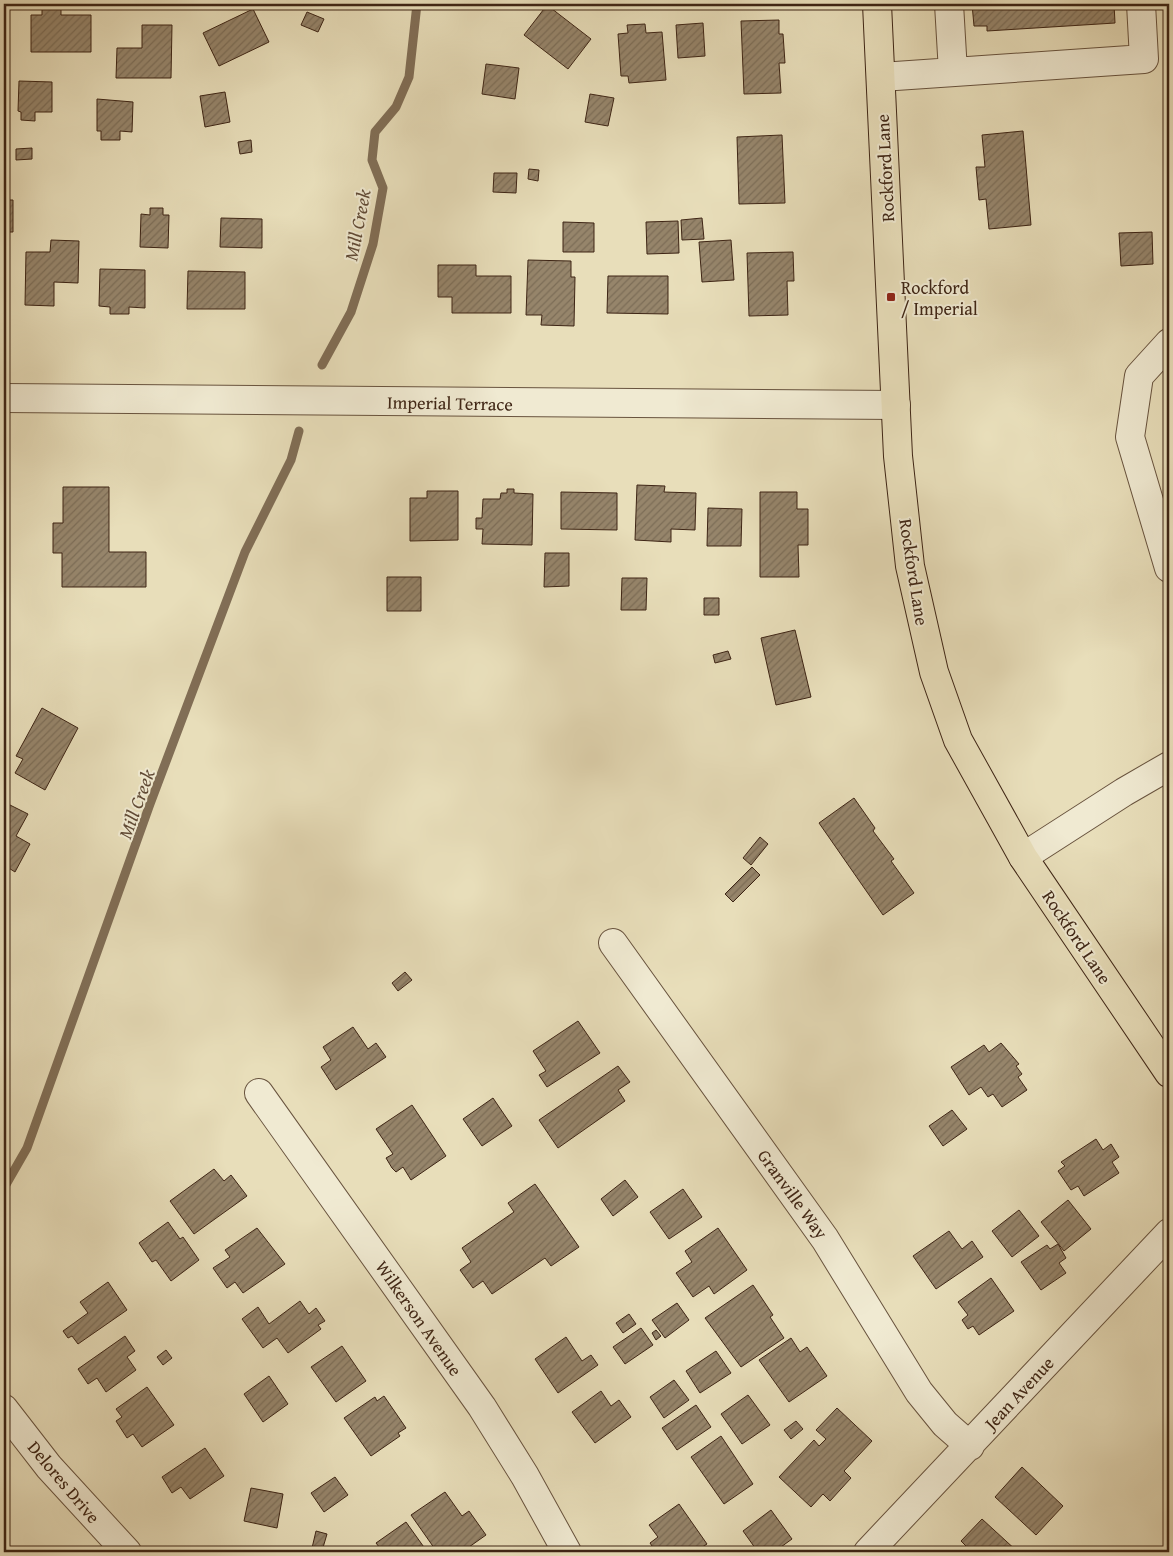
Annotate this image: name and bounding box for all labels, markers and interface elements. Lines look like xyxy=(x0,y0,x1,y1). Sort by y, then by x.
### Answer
street label: Rockford Lane xyxy=(869,113,901,223)
water label: Mill Creek xyxy=(336,187,378,263)
place label: Rockford / Imperial xyxy=(901,274,978,322)
marker: Rockford / Imperial xyxy=(885,291,897,303)
street label: Imperial Terrace xyxy=(387,388,513,418)
street label: Rockford Lane xyxy=(892,517,936,627)
water label: Mill Creek xyxy=(110,765,162,843)
street label: Rockford Lane xyxy=(1036,885,1118,989)
street label: Granville Way xyxy=(751,1144,835,1244)
street label: Wilkerson Avenue xyxy=(369,1255,469,1381)
street label: Jean Avenue xyxy=(976,1350,1060,1437)
street label: Delores Drive xyxy=(21,1435,107,1529)

